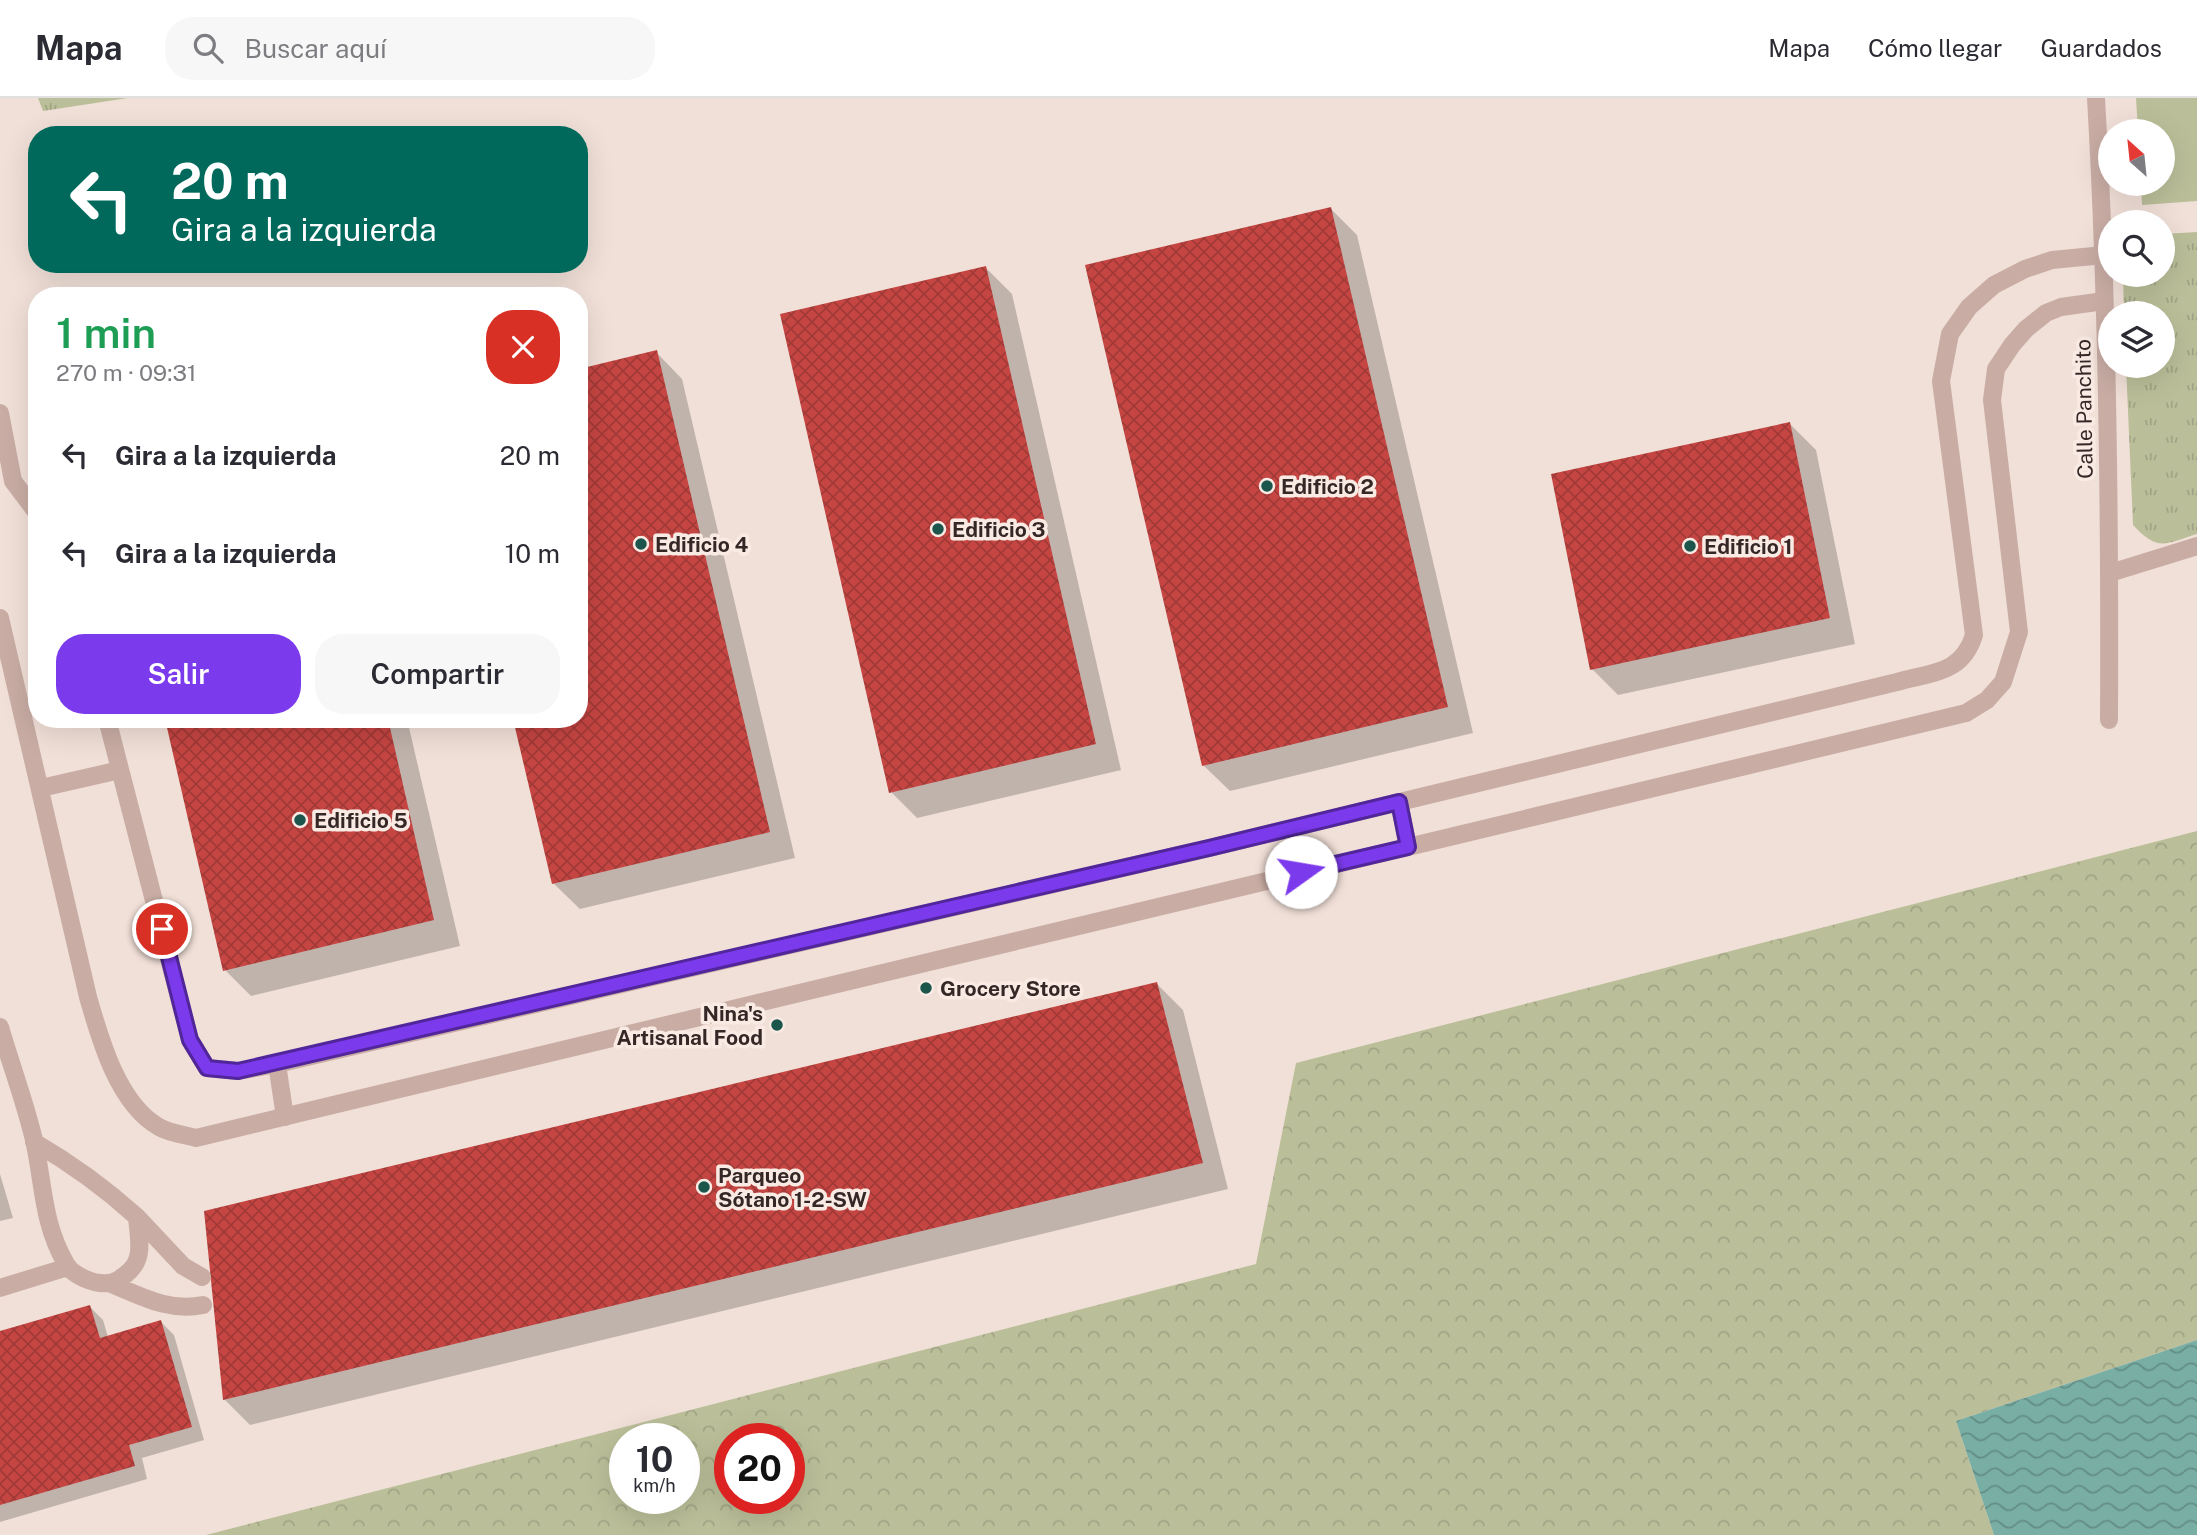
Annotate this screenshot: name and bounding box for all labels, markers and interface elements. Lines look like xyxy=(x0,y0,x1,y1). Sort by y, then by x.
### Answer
search box xyxy=(165,17,655,80)
text: Mapa xyxy=(35,29,123,67)
icon: search xyxy=(189,29,227,67)
text: Buscar aquí xyxy=(245,33,386,64)
text: Mapa xyxy=(1768,34,1830,62)
text: Cómo llegar xyxy=(1868,34,2002,62)
text: Guardados xyxy=(2040,34,2162,62)
north arrow xyxy=(2098,119,2175,196)
map controls xyxy=(2098,119,2175,378)
text: 20 m xyxy=(171,152,289,210)
icon: left xyxy=(56,154,147,245)
button: search xyxy=(2098,210,2175,287)
text: Gira a la izquierda xyxy=(171,211,437,248)
button: layers xyxy=(2098,301,2175,378)
text: 1 min xyxy=(56,308,156,357)
button: close xyxy=(486,310,560,384)
street label: Calle Panchito xyxy=(2070,339,2098,479)
text: 270 m · 09:31 xyxy=(56,359,196,386)
icon: left xyxy=(56,436,94,474)
text: Gira a la izquierda xyxy=(115,440,337,471)
text: 20 m xyxy=(500,440,560,471)
place label: Edificio 2 xyxy=(1281,474,1374,499)
marker: Edificio 2 xyxy=(1259,478,1275,494)
place label: Edificio 3 xyxy=(952,517,1045,542)
marker: Edificio 3 xyxy=(930,521,946,537)
place label: Edificio 4 xyxy=(655,532,748,557)
icon: left xyxy=(56,534,94,572)
place label: Edificio 1 xyxy=(1704,534,1792,559)
marker: Edificio 4 xyxy=(633,536,649,552)
text: Gira a la izquierda xyxy=(115,538,337,569)
text: 10 m xyxy=(505,538,560,569)
marker: Edificio 1 xyxy=(1682,538,1698,554)
button: Salir xyxy=(56,634,301,714)
button: Compartir xyxy=(315,634,560,714)
place label: Edificio 5 xyxy=(314,808,408,833)
marker: Edificio 5 xyxy=(292,812,308,828)
position arrow xyxy=(1264,835,1338,909)
pin xyxy=(132,899,192,959)
icon: arrive xyxy=(143,910,181,948)
place label: Grocery Store xyxy=(940,976,1081,1001)
marker: Grocery Store xyxy=(918,980,934,996)
place label: Nina's Artisanal Food xyxy=(616,1001,763,1050)
marker: Nina's Artisanal Food xyxy=(769,1017,785,1033)
place label: Parqueo Sótano 1-2-SW xyxy=(718,1163,867,1212)
marker: Parqueo Sótano 1-2-SW xyxy=(696,1179,712,1195)
speed limit sign: 20 xyxy=(714,1423,805,1514)
text: 10 xyxy=(636,1439,673,1480)
text: km/h xyxy=(633,1475,676,1496)

